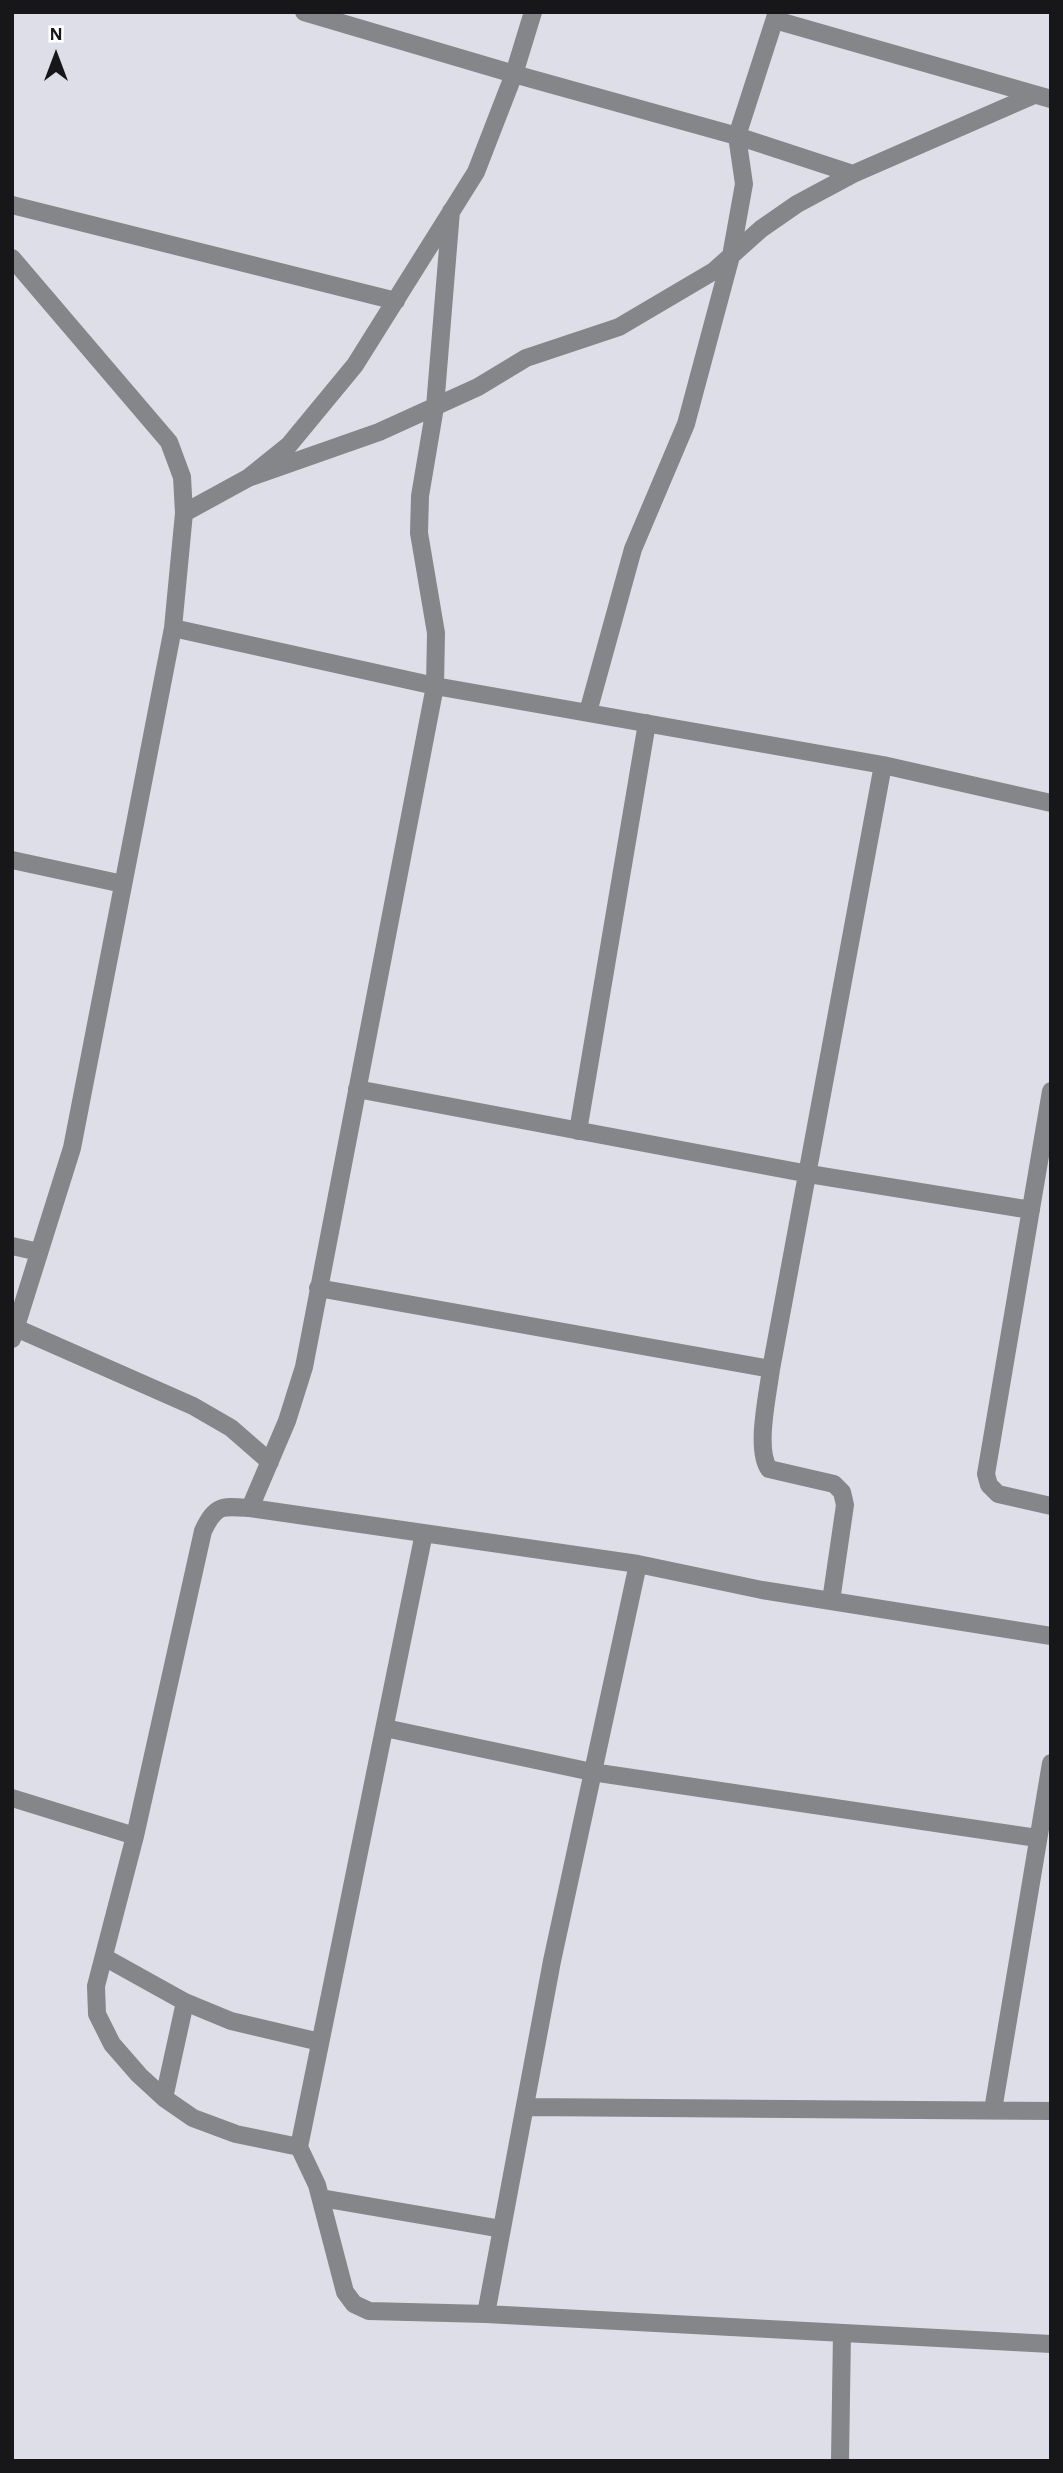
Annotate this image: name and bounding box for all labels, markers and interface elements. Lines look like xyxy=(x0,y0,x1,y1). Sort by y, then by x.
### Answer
north arrow xyxy=(21,21,91,91)
text: N xyxy=(49,25,63,44)

